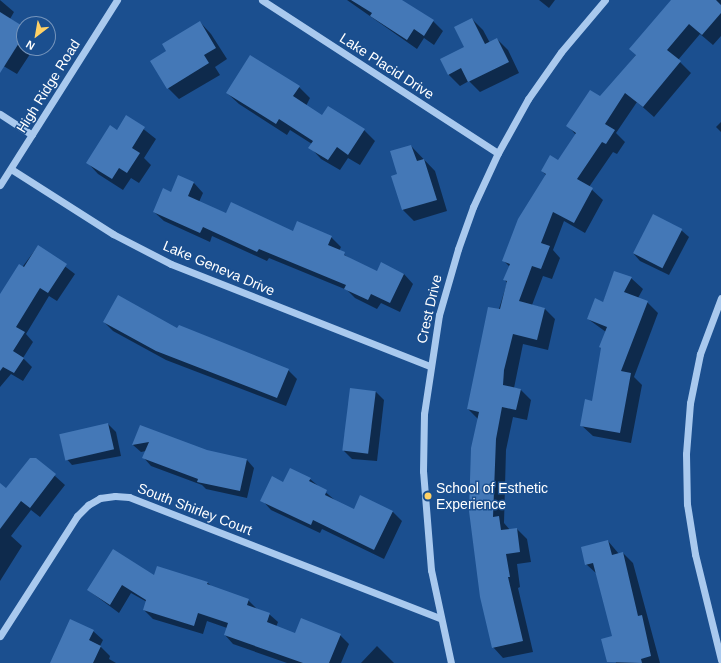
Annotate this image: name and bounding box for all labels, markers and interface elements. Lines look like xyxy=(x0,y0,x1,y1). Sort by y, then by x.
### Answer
north arrow xyxy=(16,16,56,56)
street label: Lake Placid Drive xyxy=(337,29,437,103)
street label: High Ridge Road xyxy=(13,36,83,136)
text: N xyxy=(24,38,37,53)
street label: Lake Geneva Drive xyxy=(161,237,277,299)
street label: Crest Drive xyxy=(413,273,445,345)
street label: South Shirley Court xyxy=(135,479,255,539)
place label: School of Esthetic Experience xyxy=(436,480,548,512)
marker: School of Esthetic Experience xyxy=(423,491,433,501)

